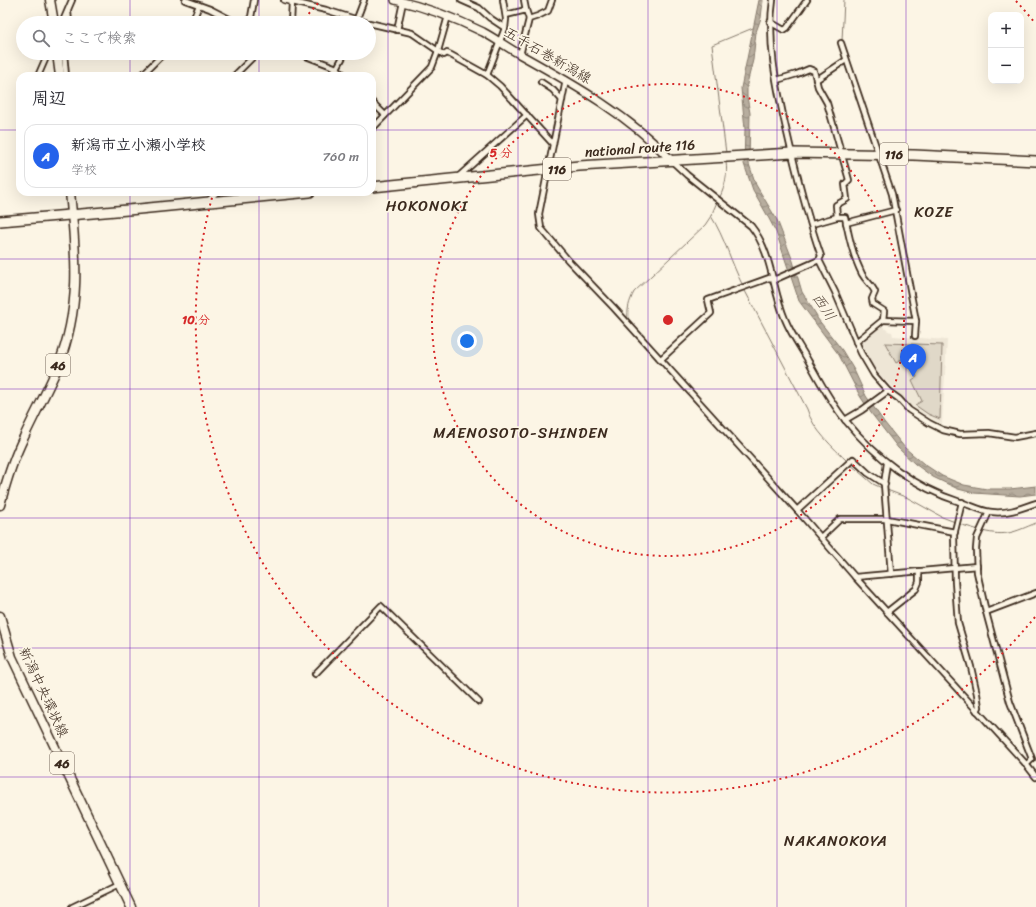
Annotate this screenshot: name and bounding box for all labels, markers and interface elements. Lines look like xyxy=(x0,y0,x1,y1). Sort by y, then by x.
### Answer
map controls xyxy=(988,12,1024,84)
button: + xyxy=(988,12,1024,48)
search box xyxy=(16,16,376,60)
street label: 五千石巻新潟線 xyxy=(499,20,596,91)
text: ここで検索 xyxy=(62,25,137,51)
icon: search xyxy=(30,27,52,49)
button: − xyxy=(988,48,1024,84)
text: 周辺 xyxy=(32,83,66,113)
text: 新潟市立小瀬小学校 xyxy=(71,132,206,158)
street label: national route 116 xyxy=(584,132,696,165)
text: 5 分 xyxy=(490,142,512,164)
road number: 116 xyxy=(880,143,908,165)
text: A xyxy=(42,145,50,168)
text: 760 m xyxy=(323,145,359,168)
text: 学校 xyxy=(71,158,97,181)
road number: 116 xyxy=(543,158,571,180)
district label: HOKONOKI xyxy=(386,193,468,219)
district label: KOZE xyxy=(914,199,954,225)
water label: 西川 xyxy=(805,287,843,327)
text: 10 分 xyxy=(182,309,210,331)
centre of rings xyxy=(661,313,675,327)
your location xyxy=(457,331,477,351)
pin: A xyxy=(900,344,926,377)
road number: 46 xyxy=(46,354,70,376)
district label: MAENOSOTO-SHINDEN xyxy=(433,420,609,446)
street label: 新潟中央環状線 xyxy=(12,643,76,742)
road number: 46 xyxy=(50,752,74,774)
district label: NAKANOKOYA xyxy=(784,828,888,854)

